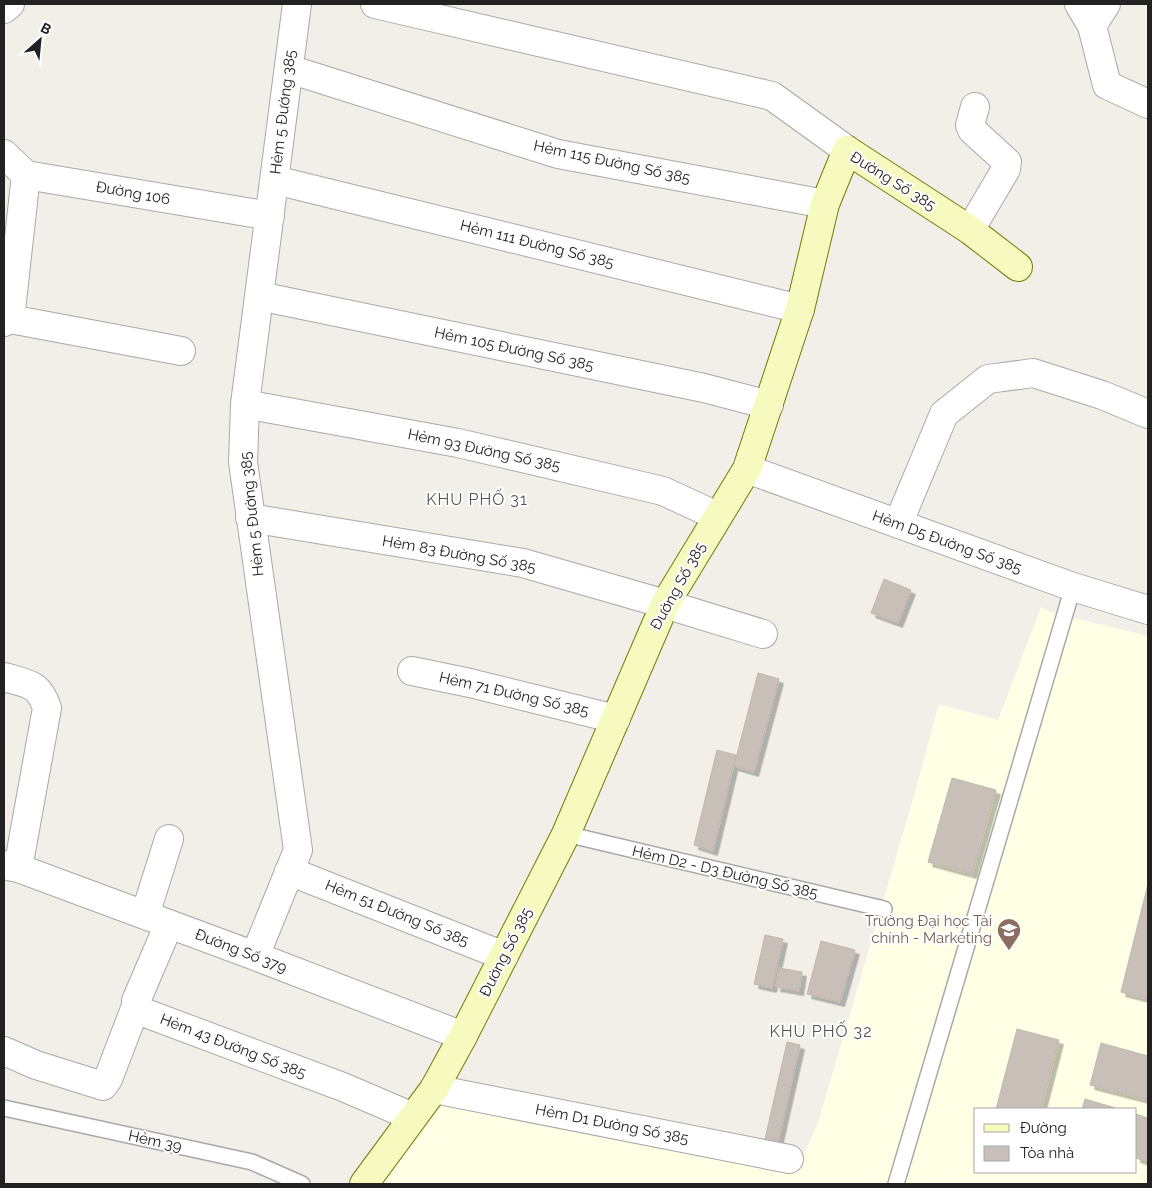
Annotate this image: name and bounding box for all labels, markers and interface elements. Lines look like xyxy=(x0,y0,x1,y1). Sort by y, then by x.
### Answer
north arrow xyxy=(15,15,65,65)
text: B xyxy=(38,19,54,38)
street label: Hẻm 5 Đường 385 xyxy=(266,49,300,175)
street label: Hẻm 115 Đường Số 385 xyxy=(532,137,692,187)
street label: Đường Số 385 xyxy=(847,148,939,214)
street label: Đường 106 xyxy=(94,178,172,208)
street label: Hẻm 111 Đường Số 385 xyxy=(458,216,616,272)
street label: Hẻm 105 Đường Số 385 xyxy=(433,323,595,375)
street label: Hẻm 93 Đường Số 385 xyxy=(406,425,562,475)
street label: Hẻm 5 Đường 385 xyxy=(237,451,267,577)
district label: KHU PHỐ 31 xyxy=(426,488,528,509)
street label: Hẻm D5 Đường Số 385 xyxy=(870,507,1024,577)
street label: Hẻm 83 Đường Số 385 xyxy=(381,532,537,576)
street label: Đường Số 385 xyxy=(647,539,709,633)
street label: Hẻm 71 Đường Số 385 xyxy=(437,668,591,720)
street label: Hẻm D2 - D3 Đường Số 385 xyxy=(630,842,820,902)
street label: Hẻm 51 Đường Số 385 xyxy=(323,876,471,950)
street label: Đường Số 385 xyxy=(476,905,536,999)
place label: Trường Đại học Tài chính - Marketing xyxy=(865,912,992,947)
school or university icon: Trường Đại học Tài chính - Marketing xyxy=(996,917,1022,951)
street label: Đường Số 379 xyxy=(192,925,290,977)
street label: Hẻm 43 Đường Số 385 xyxy=(157,1010,309,1082)
district label: KHU PHỐ 32 xyxy=(770,1020,873,1041)
street label: Hẻm D1 Đường Số 385 xyxy=(534,1100,690,1148)
legend xyxy=(974,1108,1137,1173)
text: Đường xyxy=(1020,1119,1067,1137)
street label: Hẻm 39 xyxy=(127,1127,184,1155)
text: Tòa nhà xyxy=(1020,1144,1074,1162)

